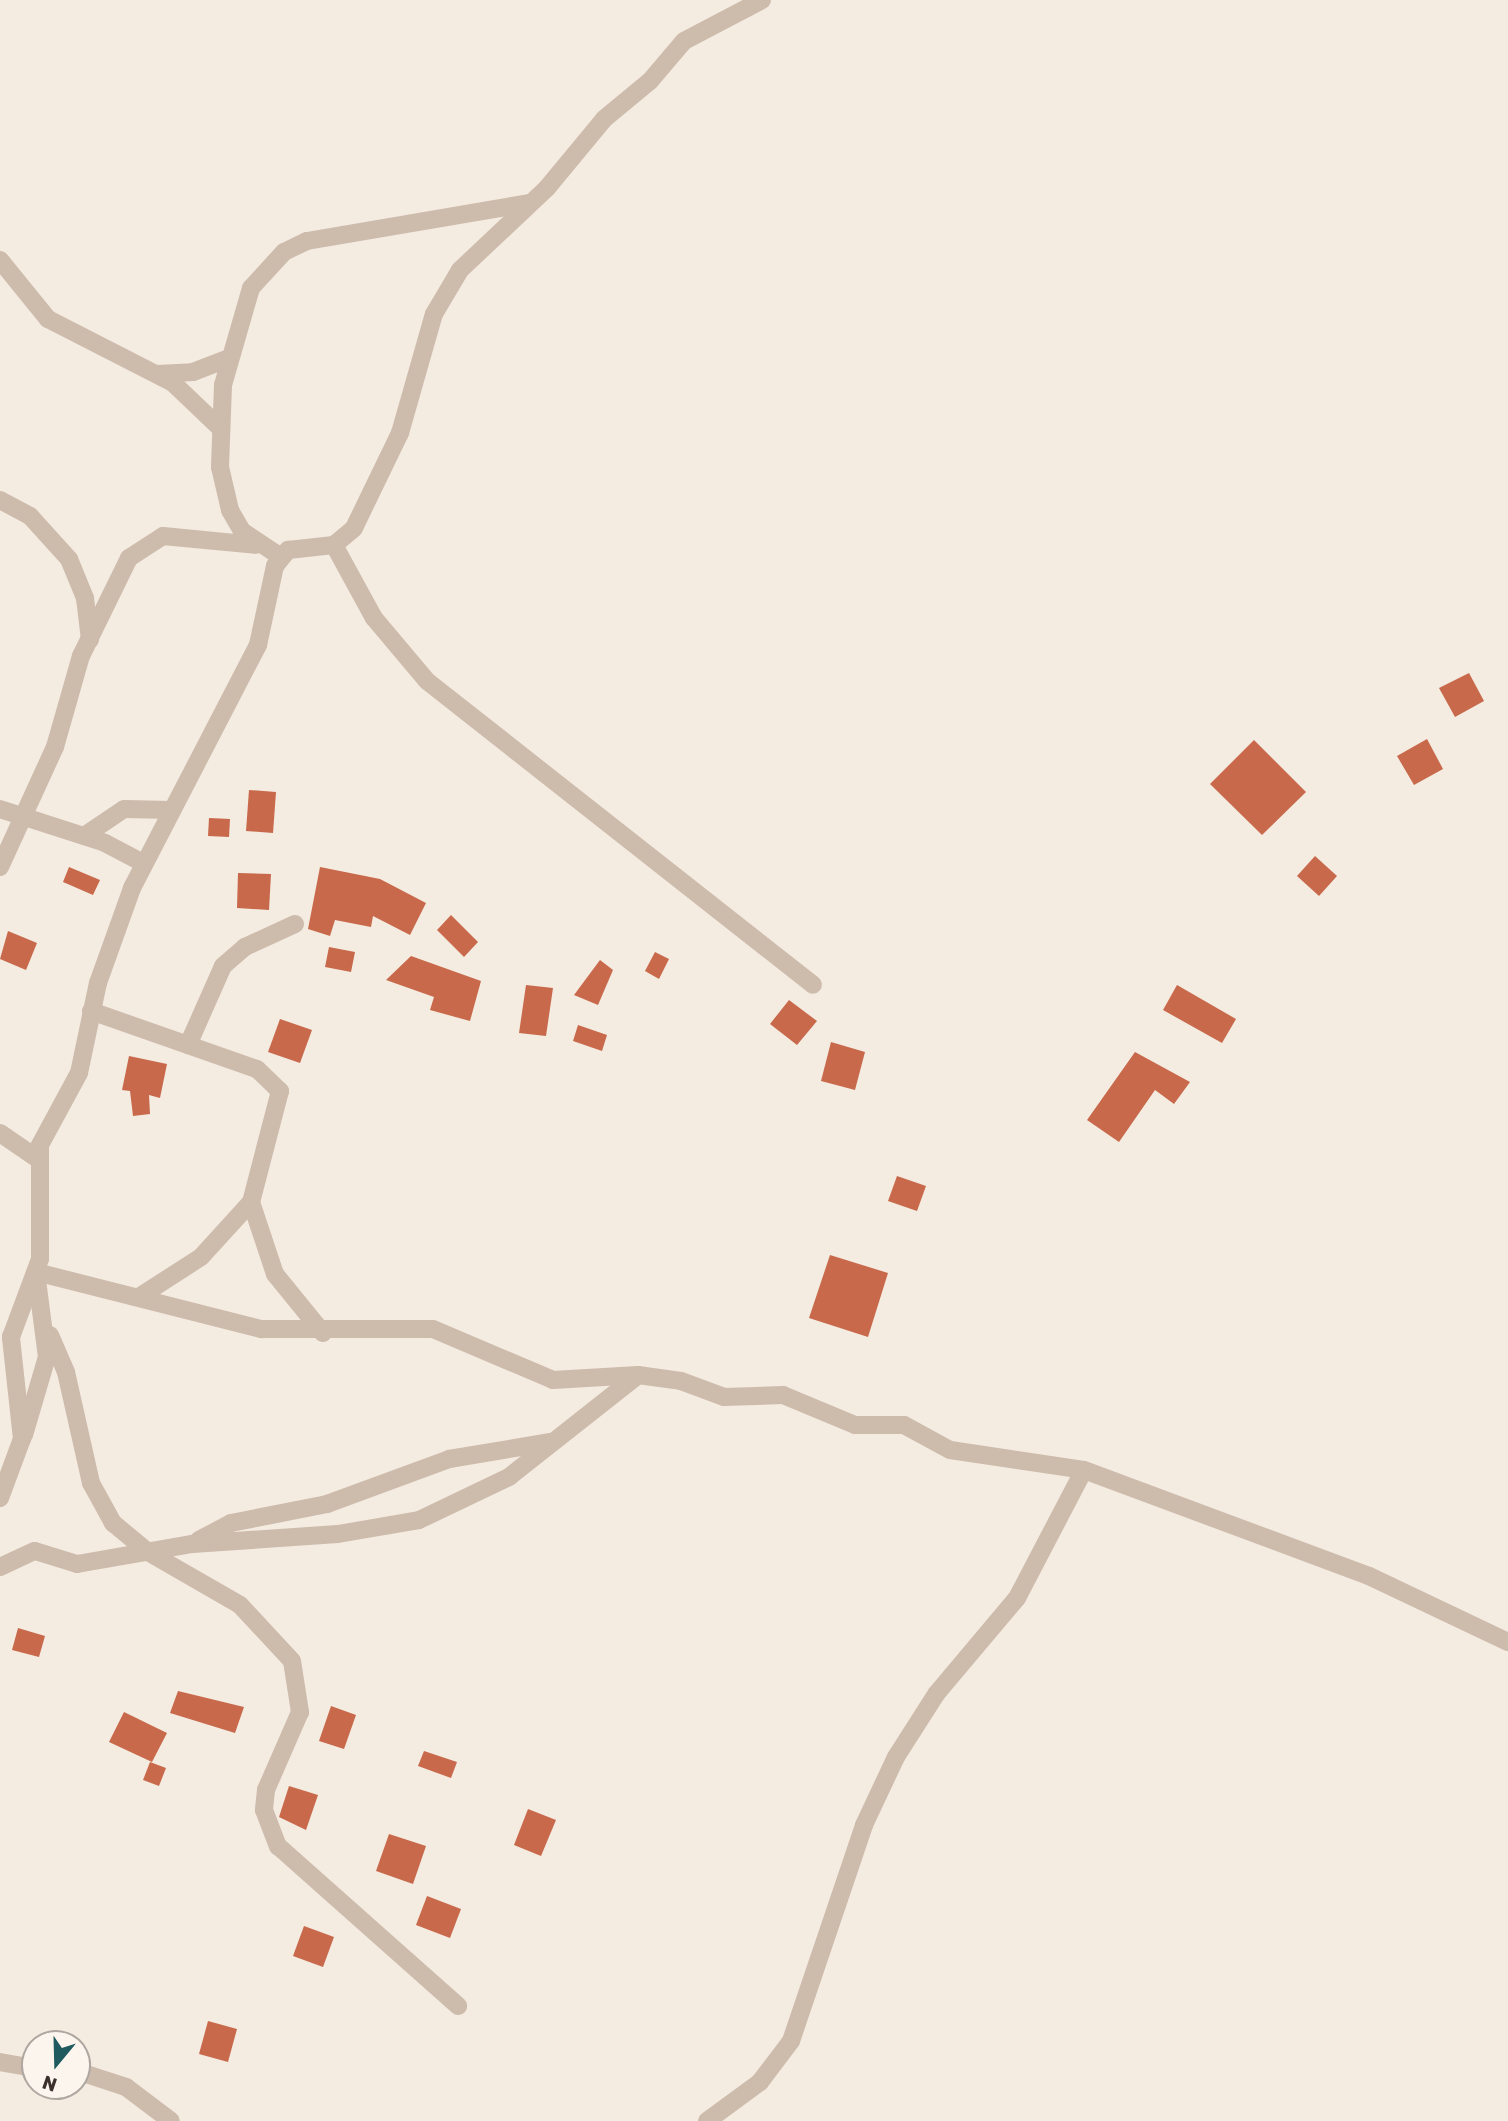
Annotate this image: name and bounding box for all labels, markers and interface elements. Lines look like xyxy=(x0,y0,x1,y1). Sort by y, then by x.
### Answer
north arrow xyxy=(21,2030,91,2100)
text: N xyxy=(39,2070,60,2097)

